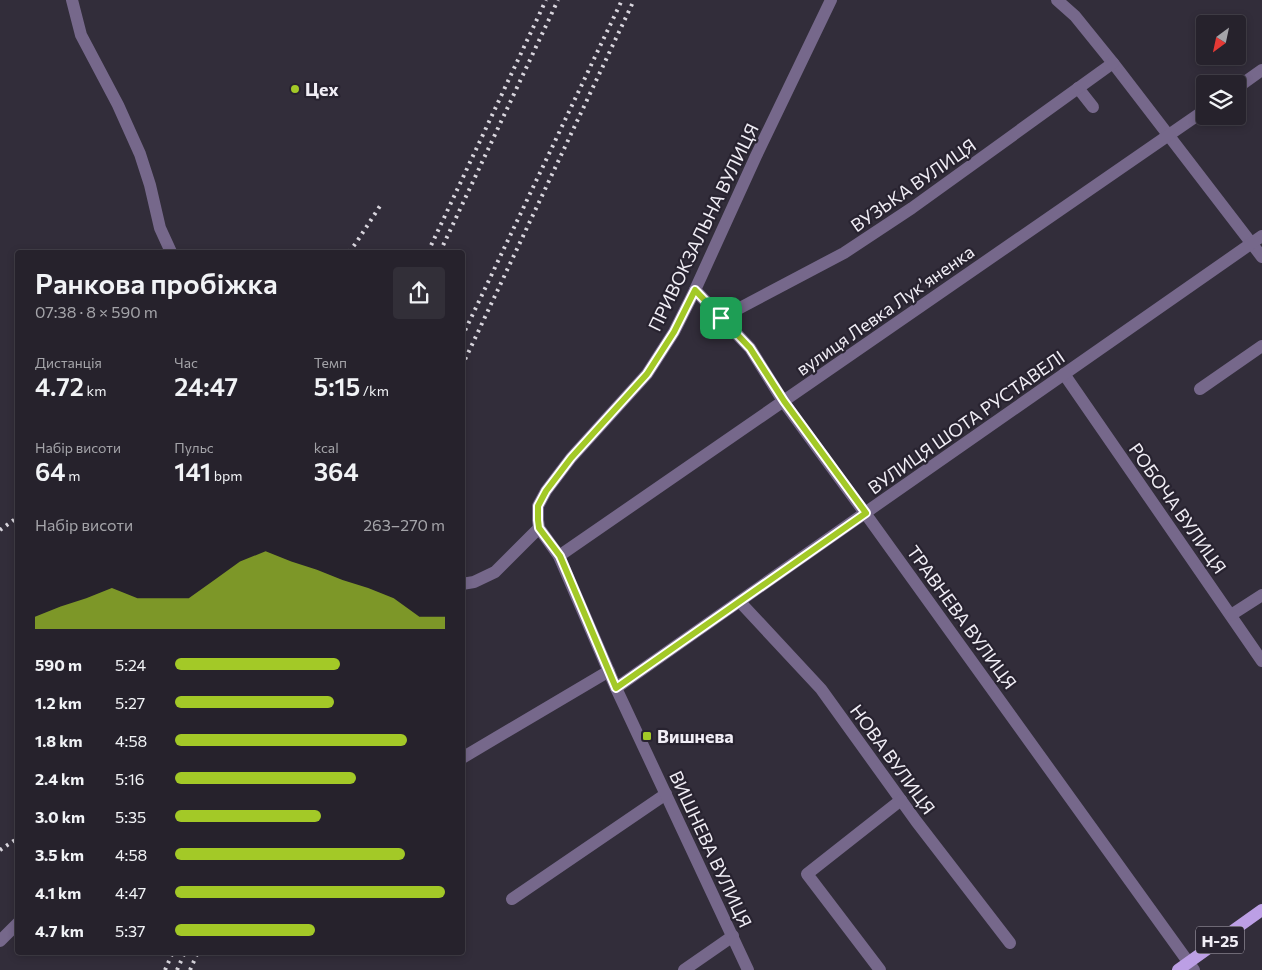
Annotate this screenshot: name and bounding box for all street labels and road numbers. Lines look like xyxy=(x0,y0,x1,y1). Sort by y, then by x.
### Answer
street label: ПРИВОКЗАЛЬНА ВУЛИЦЯ xyxy=(643,120,763,334)
street label: ВУЗЬКА ВУЛИЦЯ xyxy=(846,134,980,236)
street label: вулиця Левка Лукʼяненка xyxy=(792,240,978,380)
street label: ВУЛИЦЯ ШОТА РУСТАВЕЛІ xyxy=(863,346,1069,498)
street label: РОБОЧА ВУЛИЦЯ xyxy=(1125,438,1231,578)
street label: ТРАВНЕВА ВУЛИЦЯ xyxy=(902,541,1022,693)
street label: НОВА ВУЛИЦЯ xyxy=(846,700,940,818)
street label: ВИШНЕВА ВУЛИЦЯ xyxy=(665,767,757,931)
road number: Н-25 xyxy=(1196,926,1244,954)

